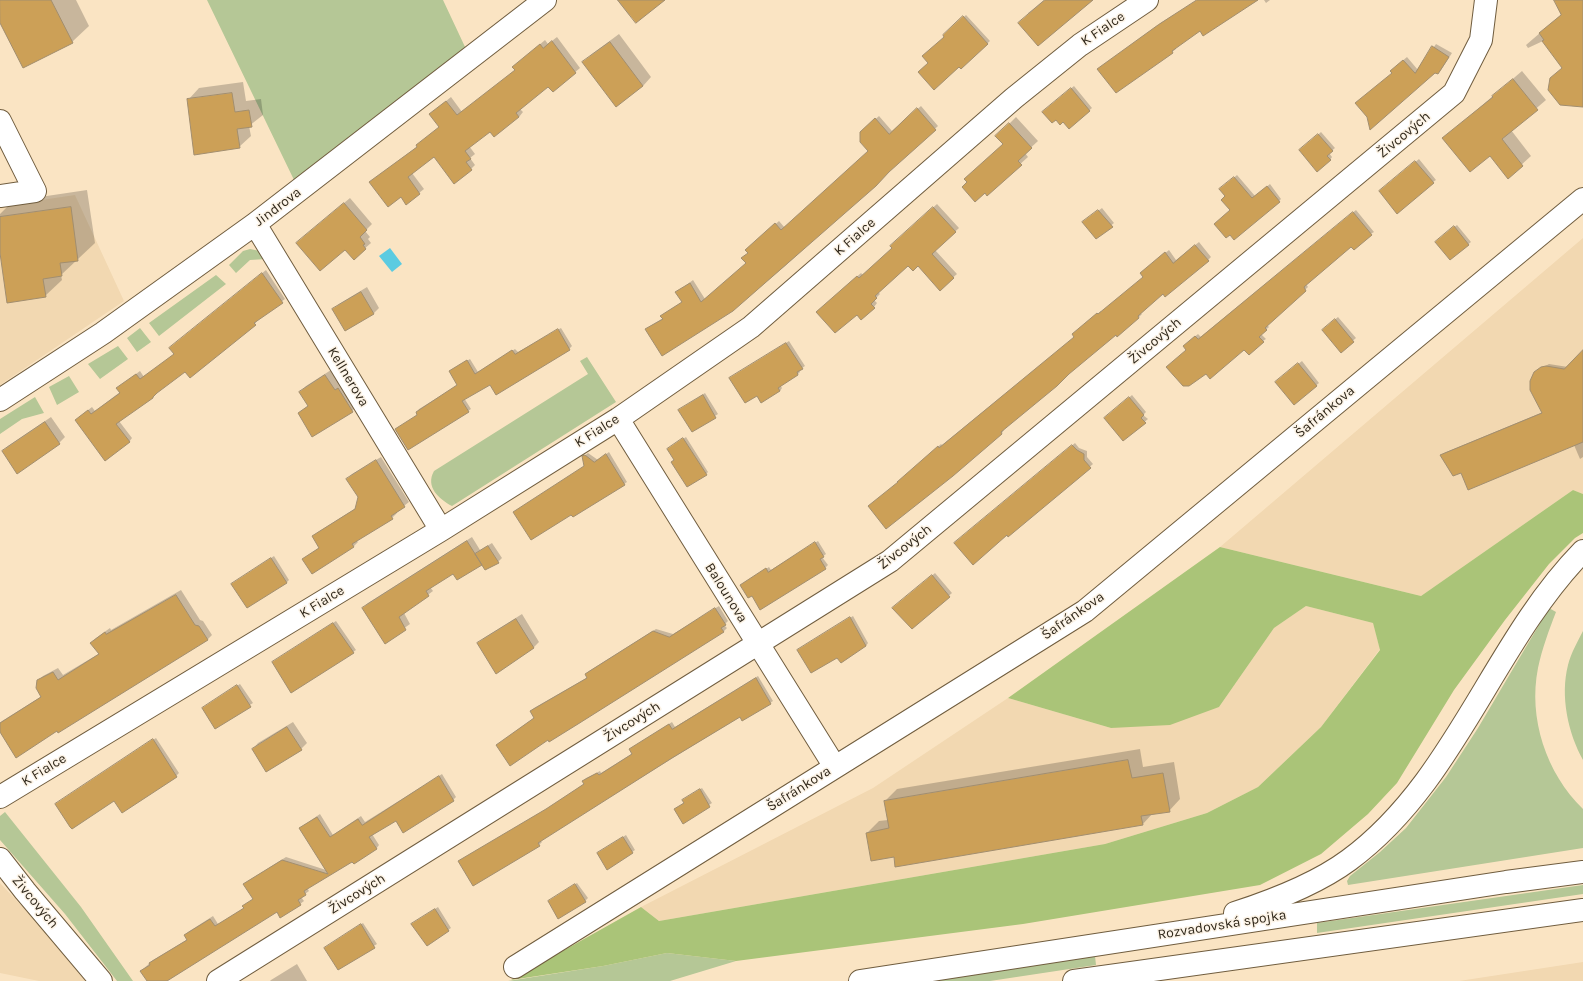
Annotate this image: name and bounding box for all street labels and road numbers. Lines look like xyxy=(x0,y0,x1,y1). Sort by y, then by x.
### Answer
street label: K Fialce xyxy=(1078,8,1128,50)
street label: Živcových xyxy=(1374,108,1434,162)
street label: Jindrova xyxy=(251,184,305,230)
street label: K Fialce xyxy=(831,214,879,260)
street label: Živcových xyxy=(1125,314,1185,368)
street label: Kellnerova xyxy=(324,344,372,410)
street label: Šafránkova xyxy=(1292,382,1358,442)
street label: K Fialce xyxy=(572,411,622,451)
street label: Živcových xyxy=(875,521,935,573)
street label: Balounova xyxy=(701,560,751,626)
street label: K Fialce xyxy=(297,582,347,622)
street label: Šafránkova xyxy=(1039,588,1107,644)
street label: Živcových xyxy=(601,698,663,746)
street label: K Fialce xyxy=(19,750,69,790)
street label: Šafránkova xyxy=(764,763,834,815)
street label: Živcových xyxy=(326,870,388,918)
street label: Živcových xyxy=(8,872,62,932)
street label: Rozvadovská spojka xyxy=(1156,907,1288,943)

